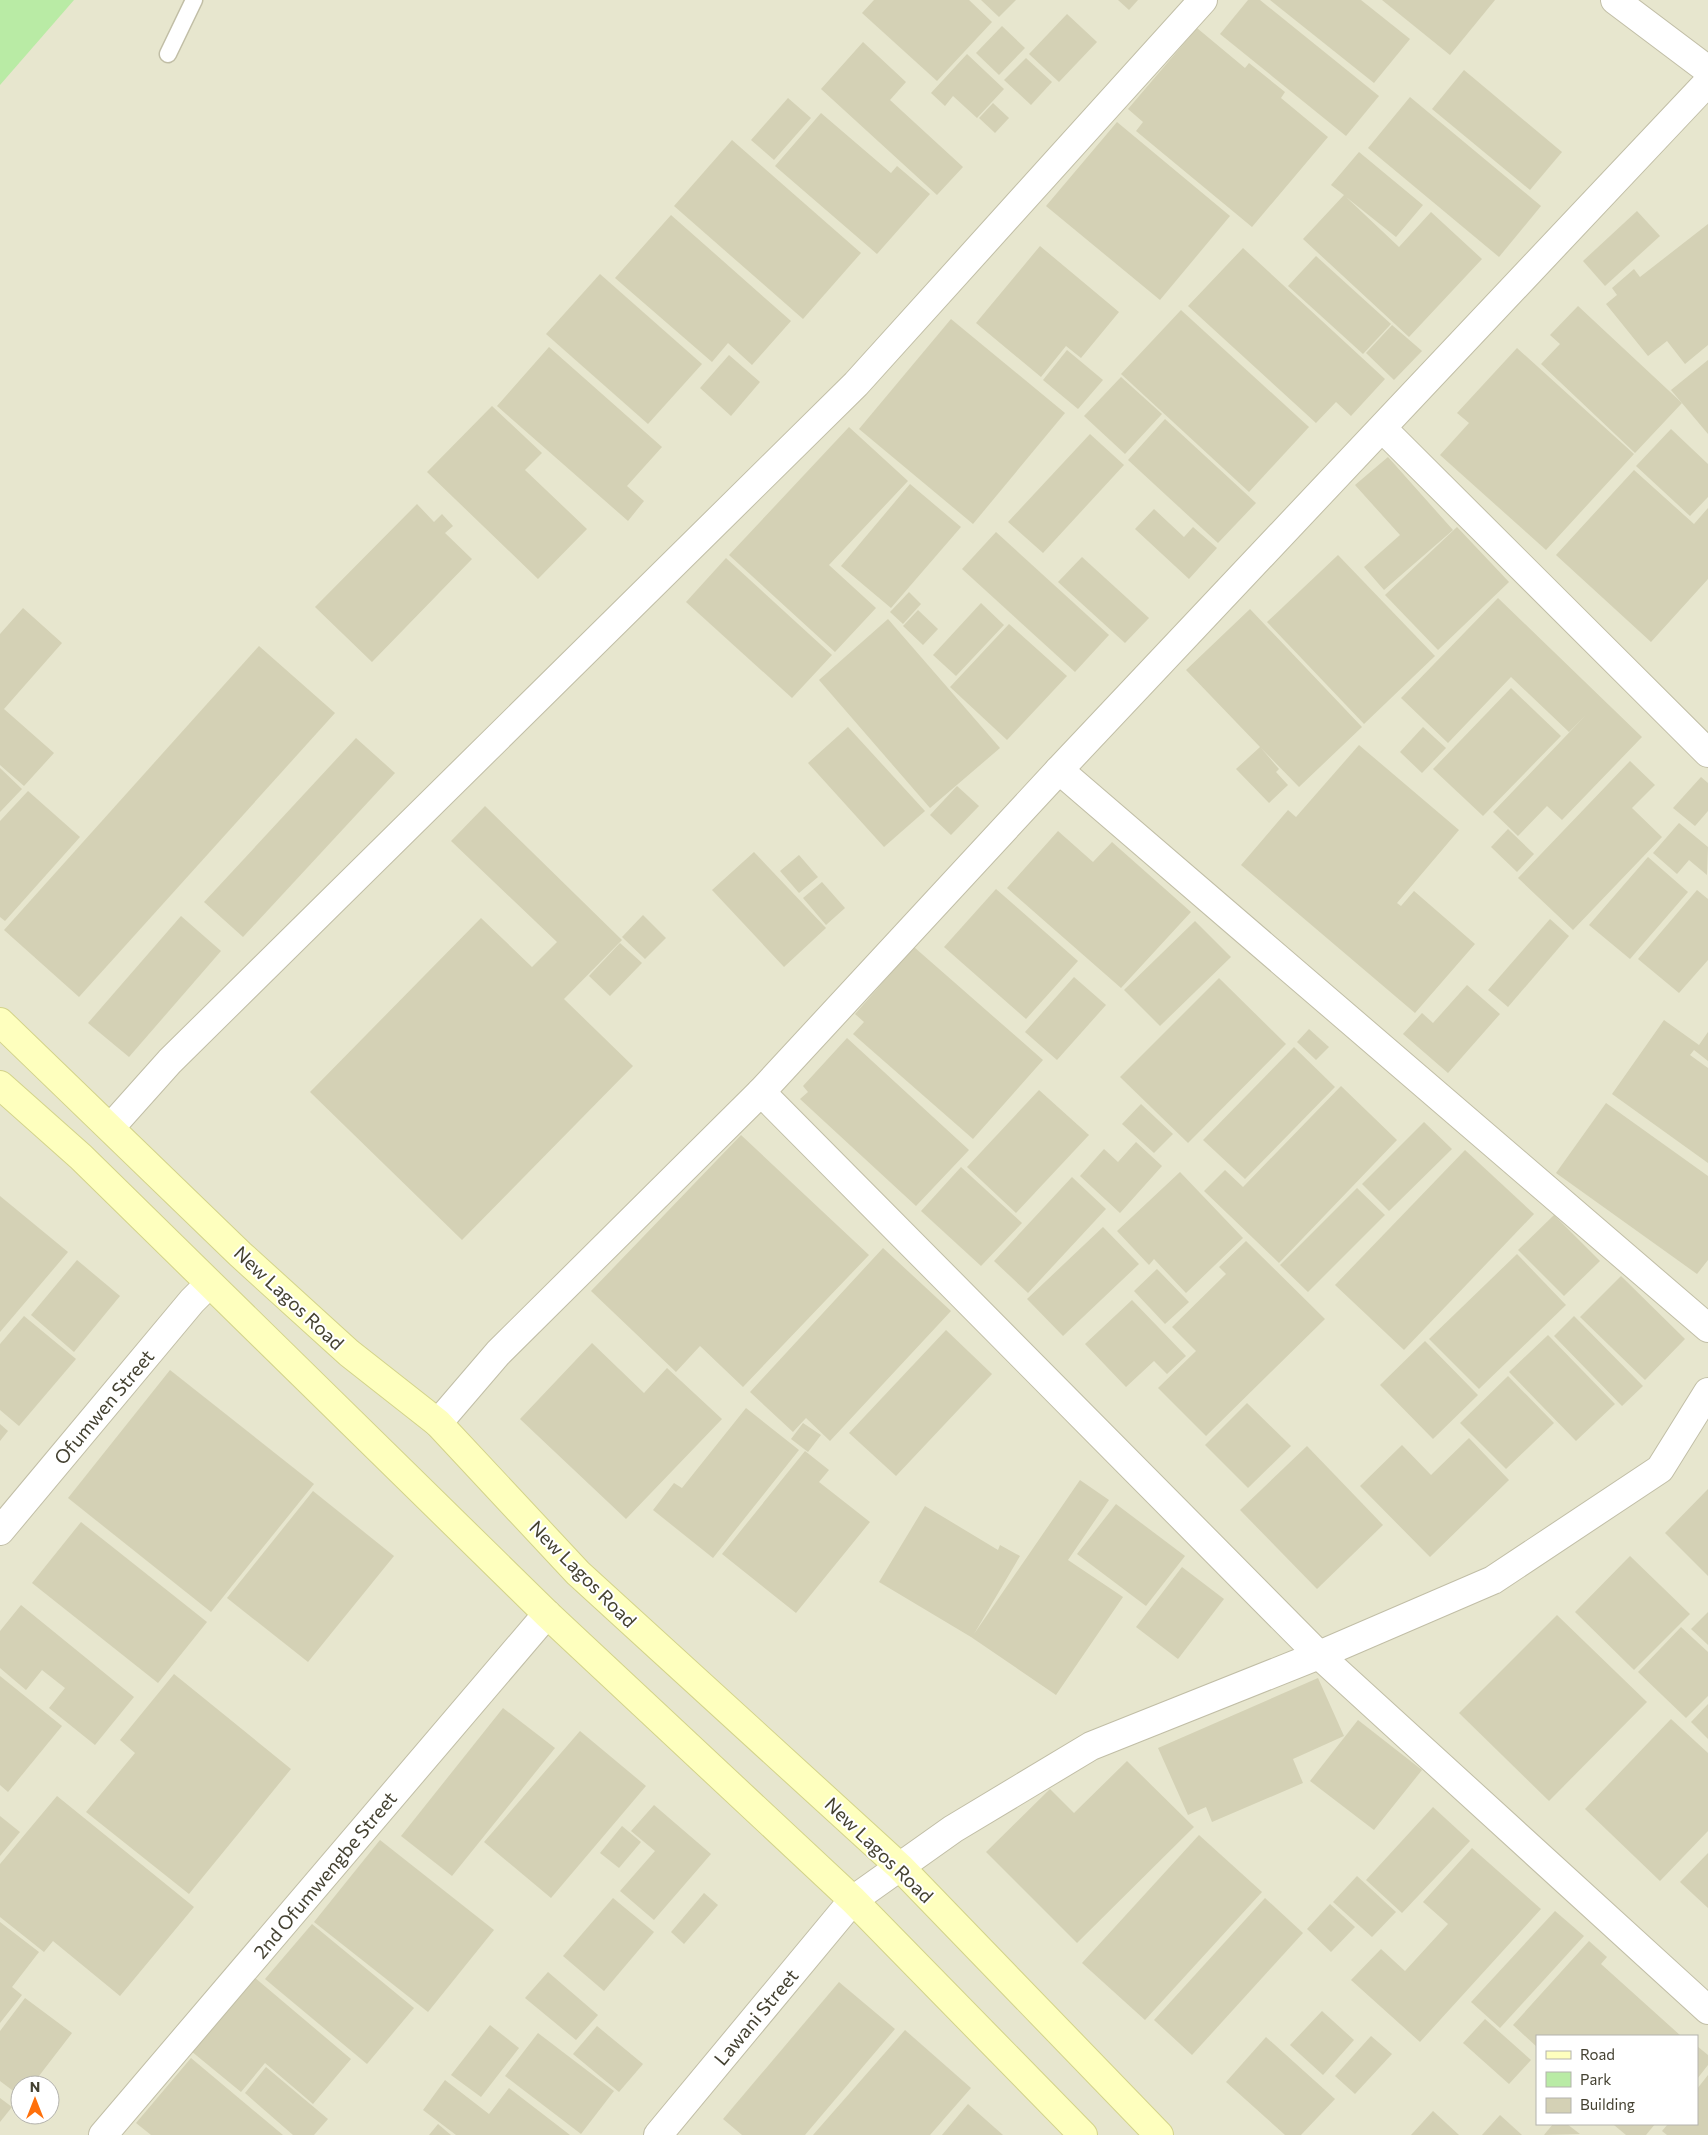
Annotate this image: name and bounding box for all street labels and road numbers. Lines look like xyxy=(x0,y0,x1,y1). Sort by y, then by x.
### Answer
street label: New Lagos Road xyxy=(230,1241,349,1354)
street label: Ofumwen Street xyxy=(49,1344,159,1469)
street label: New Lagos Road xyxy=(525,1515,642,1632)
street label: 2nd Ofumwengbe Street xyxy=(248,1786,401,1963)
street label: New Lagos Road xyxy=(820,1792,938,1907)
street label: Lawani Street xyxy=(709,1964,803,2070)

